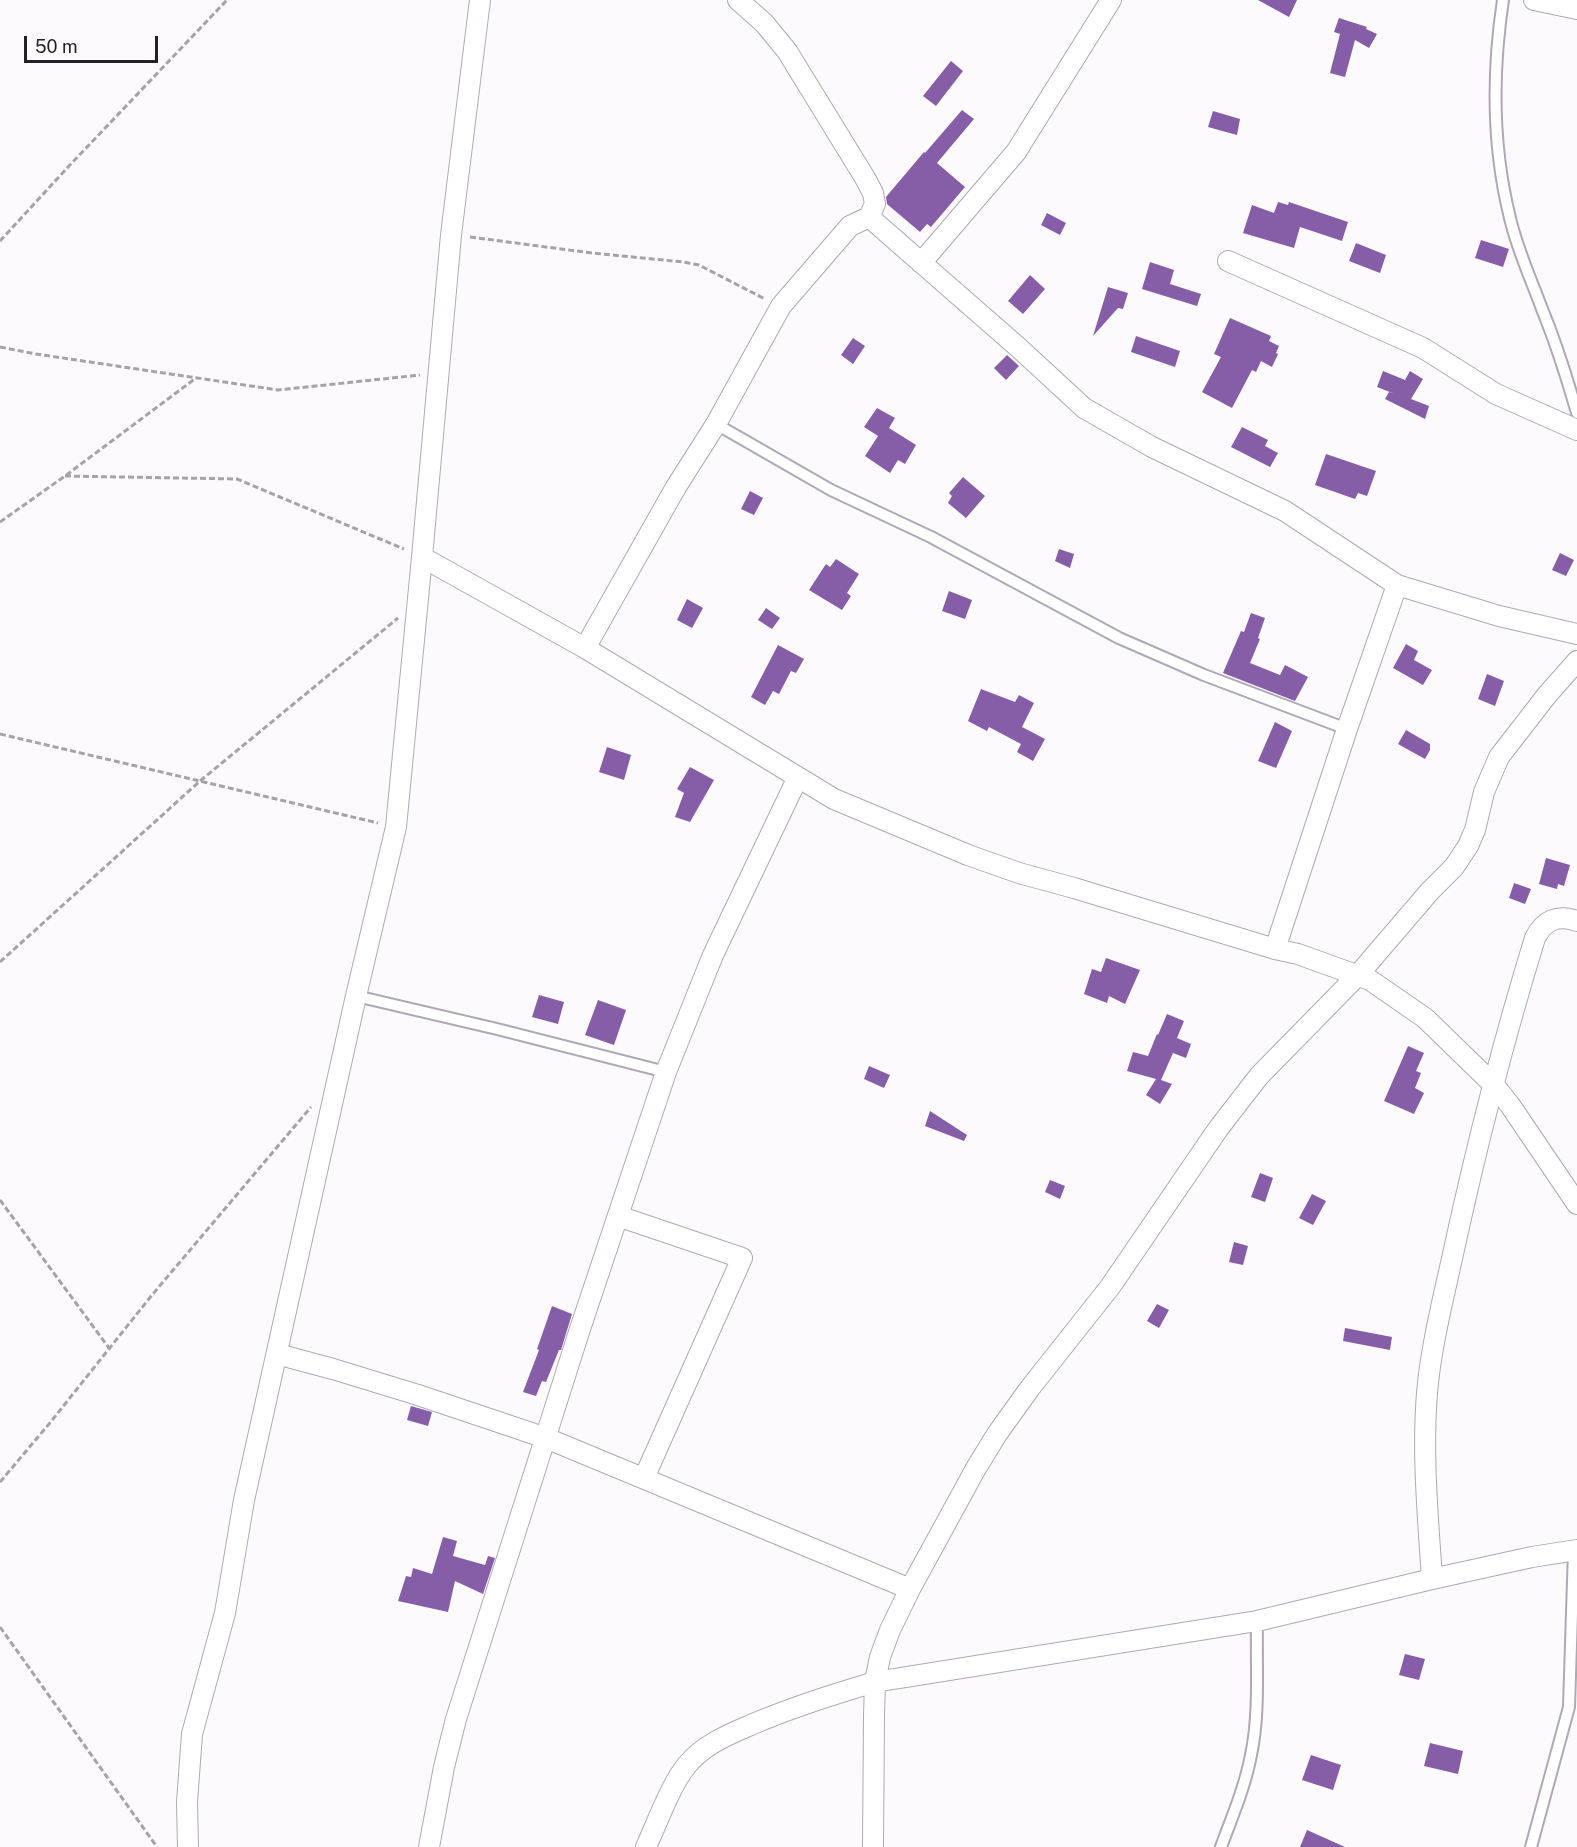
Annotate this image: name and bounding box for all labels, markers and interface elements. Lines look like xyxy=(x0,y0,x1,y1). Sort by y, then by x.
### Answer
scale bar xyxy=(27,24,160,62)
text: 50 m xyxy=(35,36,78,57)

